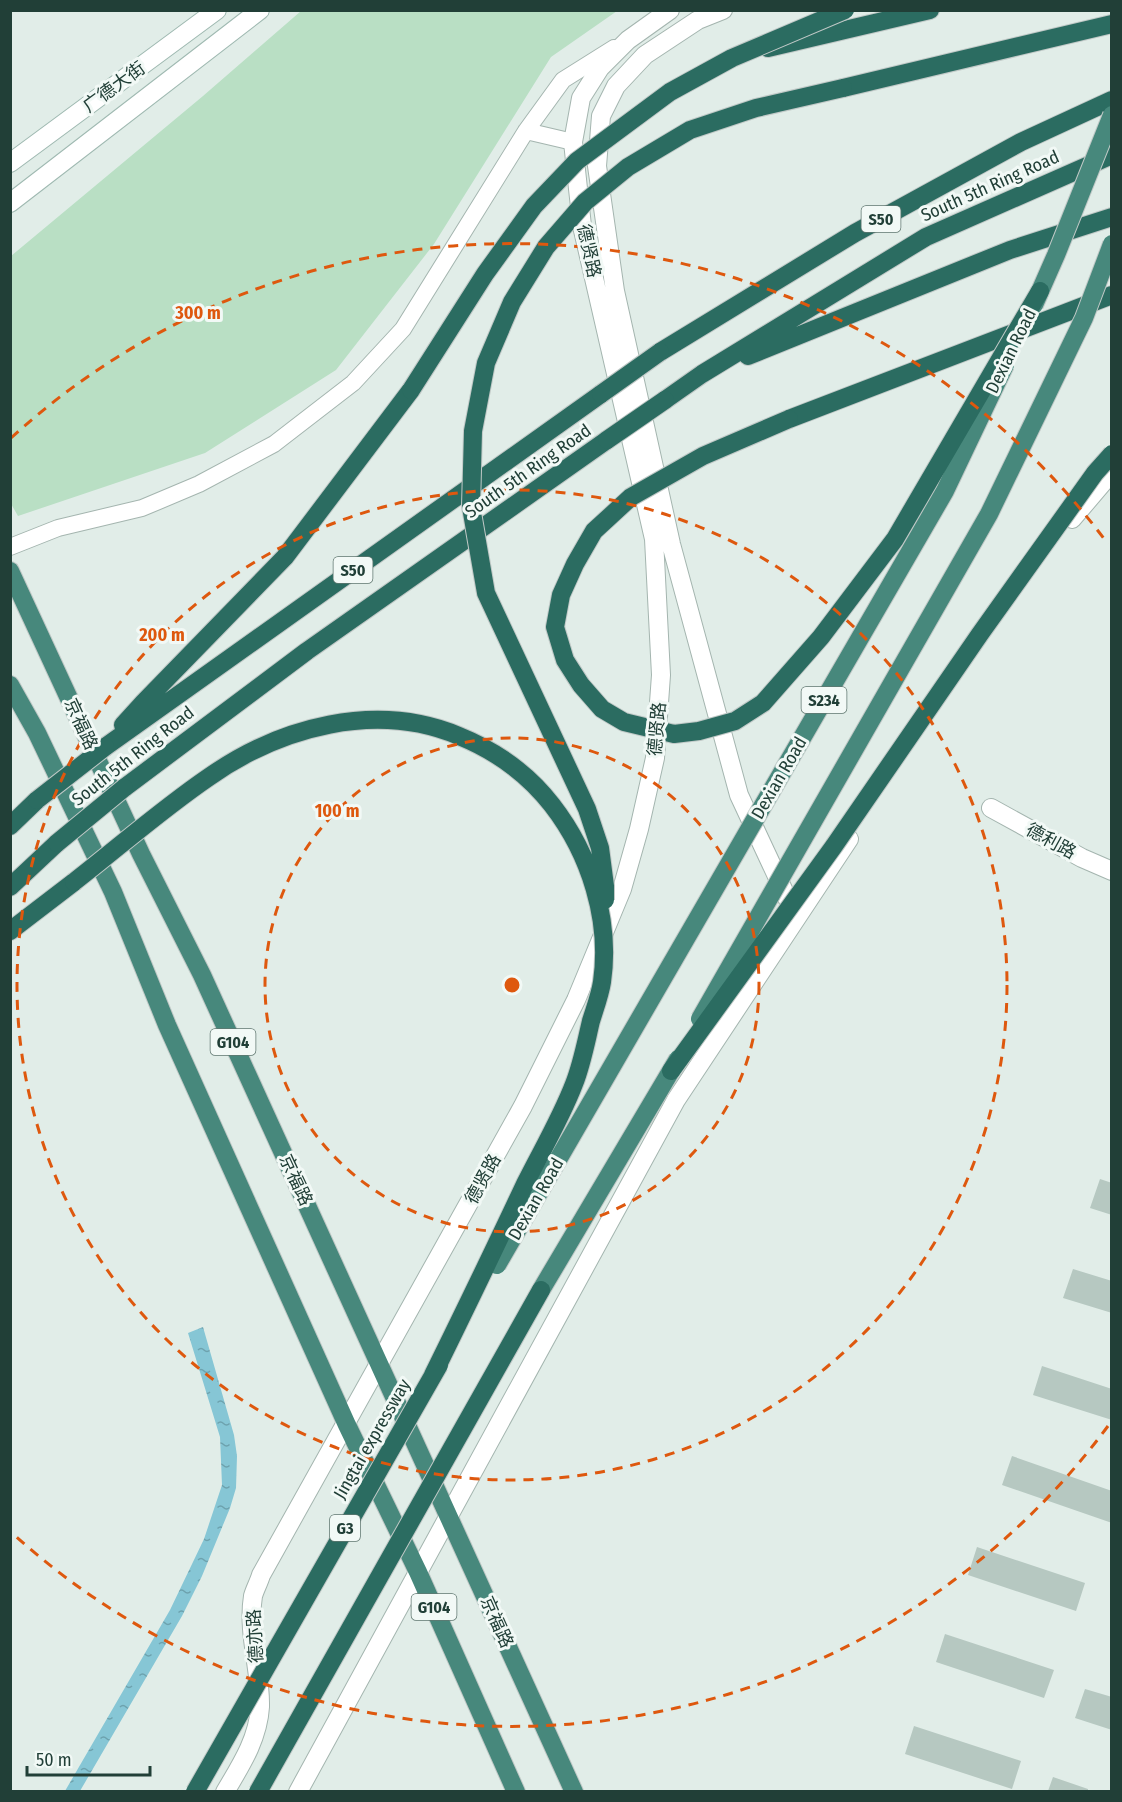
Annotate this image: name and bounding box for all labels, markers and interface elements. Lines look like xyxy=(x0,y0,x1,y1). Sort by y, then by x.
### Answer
street label: 广德大街 xyxy=(78,57,150,117)
street label: South 5th Ring Road xyxy=(917,146,1063,226)
road number: S50 xyxy=(862,206,900,232)
street label: 德贤路 xyxy=(573,222,605,280)
text: 300 m xyxy=(174,302,221,324)
street label: Dexian Road xyxy=(981,305,1041,397)
street label: South 5th Ring Road xyxy=(461,419,595,523)
road number: S50 xyxy=(334,557,372,583)
text: 200 m xyxy=(138,624,185,646)
road number: S234 xyxy=(802,687,846,713)
street label: 京福路 xyxy=(60,695,102,753)
street label: South 5th Ring Road xyxy=(68,701,198,811)
street label: 德贤路 xyxy=(644,701,670,757)
street label: Dexian Road xyxy=(747,733,811,823)
text: 100 m xyxy=(315,800,359,822)
street label: 德利路 xyxy=(1022,818,1080,864)
centre of rings xyxy=(502,975,522,995)
road number: G104 xyxy=(210,1029,256,1055)
street label: 德贤路 xyxy=(460,1150,506,1208)
street label: 京福路 xyxy=(275,1151,317,1209)
street label: Dexian Road xyxy=(504,1154,568,1244)
street label: Jingtai expressway xyxy=(329,1375,415,1503)
road number: G3 xyxy=(330,1515,360,1541)
street label: 京福路 xyxy=(476,1593,518,1651)
road number: G104 xyxy=(412,1594,456,1620)
street label: 德亦路 xyxy=(243,1608,267,1664)
scale bar xyxy=(27,1739,150,1777)
text: 50 m xyxy=(36,1749,72,1771)

